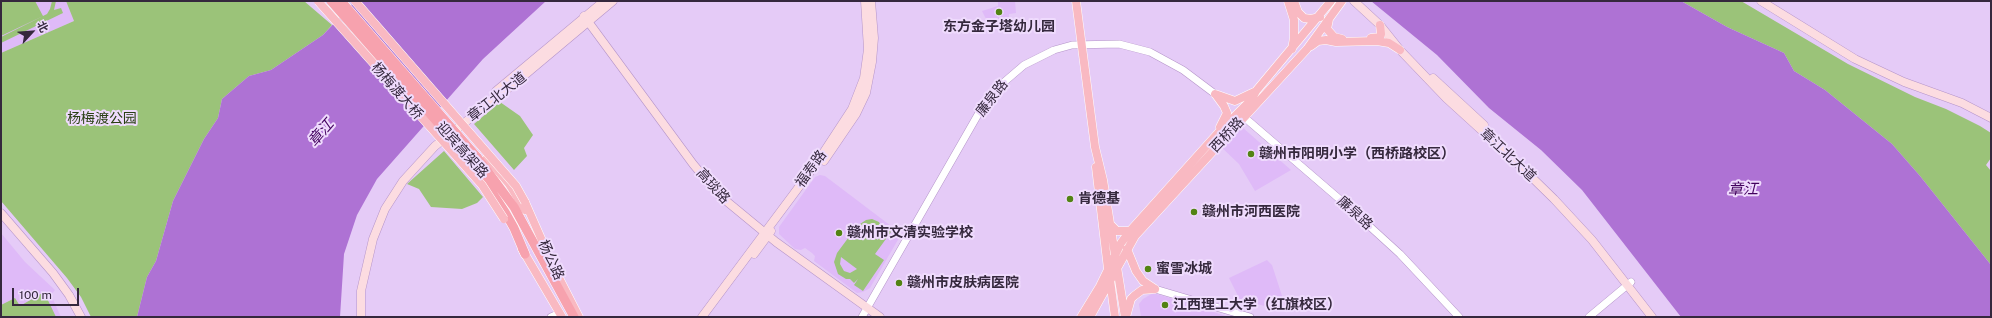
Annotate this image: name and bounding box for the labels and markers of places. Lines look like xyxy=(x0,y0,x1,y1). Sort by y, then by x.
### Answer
marker: 东方金子塔幼儿园 xyxy=(994,7,1004,17)
place label: 东方金子塔幼儿园 xyxy=(943,19,1055,35)
place label: 赣州市阳明小学（西桥路校区） xyxy=(1259,146,1455,162)
marker: 赣州市阳明小学（西桥路校区） xyxy=(1246,149,1256,159)
place label: 肯德基 xyxy=(1078,191,1120,207)
marker: 肯德基 xyxy=(1065,194,1075,204)
place label: 赣州市河西医院 xyxy=(1202,204,1300,220)
marker: 赣州市河西医院 xyxy=(1189,207,1199,217)
place label: 赣州市文清实验学校 xyxy=(847,225,973,241)
marker: 赣州市文清实验学校 xyxy=(834,228,844,238)
place label: 蜜雪冰城 xyxy=(1156,261,1212,277)
marker: 蜜雪冰城 xyxy=(1143,264,1153,274)
place label: 赣州市皮肤病医院 xyxy=(907,275,1019,291)
marker: 赣州市皮肤病医院 xyxy=(894,278,904,288)
place label: 江西理工大学（红旗校区） xyxy=(1173,297,1341,313)
marker: 江西理工大学（红旗校区） xyxy=(1160,300,1170,310)

